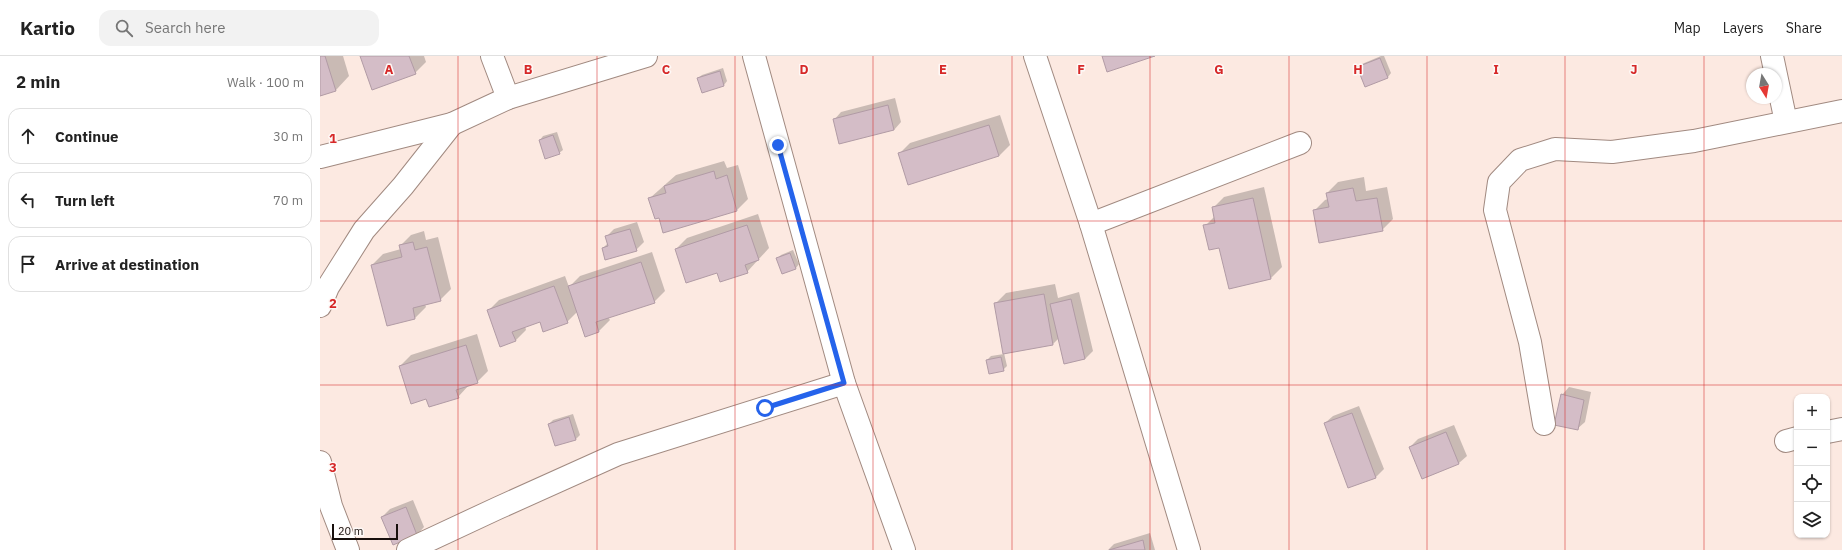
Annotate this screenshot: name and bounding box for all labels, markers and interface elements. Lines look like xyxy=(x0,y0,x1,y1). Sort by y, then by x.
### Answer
search box xyxy=(99,10,379,46)
text: Kartio xyxy=(20,16,75,40)
icon: search xyxy=(113,17,135,39)
text: Search here xyxy=(145,18,225,37)
text: Map xyxy=(1674,19,1701,37)
text: Layers xyxy=(1723,19,1764,37)
text: Share xyxy=(1786,19,1822,37)
text: A xyxy=(385,61,394,78)
text: B xyxy=(524,61,533,78)
text: C xyxy=(662,61,671,78)
text: D xyxy=(799,61,809,78)
text: E xyxy=(939,61,947,78)
text: F xyxy=(1077,61,1085,78)
text: G xyxy=(1214,61,1224,78)
text: H xyxy=(1353,61,1363,78)
text: I xyxy=(1493,61,1499,78)
text: J xyxy=(1630,61,1638,78)
north arrow xyxy=(1746,68,1782,104)
text: 2 min xyxy=(16,71,60,93)
text: Walk · 100 m xyxy=(227,74,304,91)
icon: ahead xyxy=(17,125,39,147)
text: Continue xyxy=(55,127,119,146)
text: 30 m xyxy=(273,128,303,145)
text: 1 xyxy=(329,130,337,147)
route end xyxy=(769,136,787,154)
icon: left xyxy=(17,189,39,211)
text: Turn left xyxy=(55,191,115,210)
text: 70 m xyxy=(273,192,303,209)
icon: arrive xyxy=(17,253,39,275)
text: Arrive at destination xyxy=(55,255,199,274)
text: 2 xyxy=(329,295,337,312)
map controls xyxy=(1794,394,1830,538)
button: + xyxy=(1794,394,1830,430)
route start xyxy=(756,399,774,417)
button: − xyxy=(1794,430,1830,466)
text: 3 xyxy=(329,459,337,476)
button: locate xyxy=(1794,466,1830,502)
button: layers xyxy=(1794,502,1830,538)
scale bar xyxy=(332,522,398,541)
text: 20 m xyxy=(338,524,363,538)

